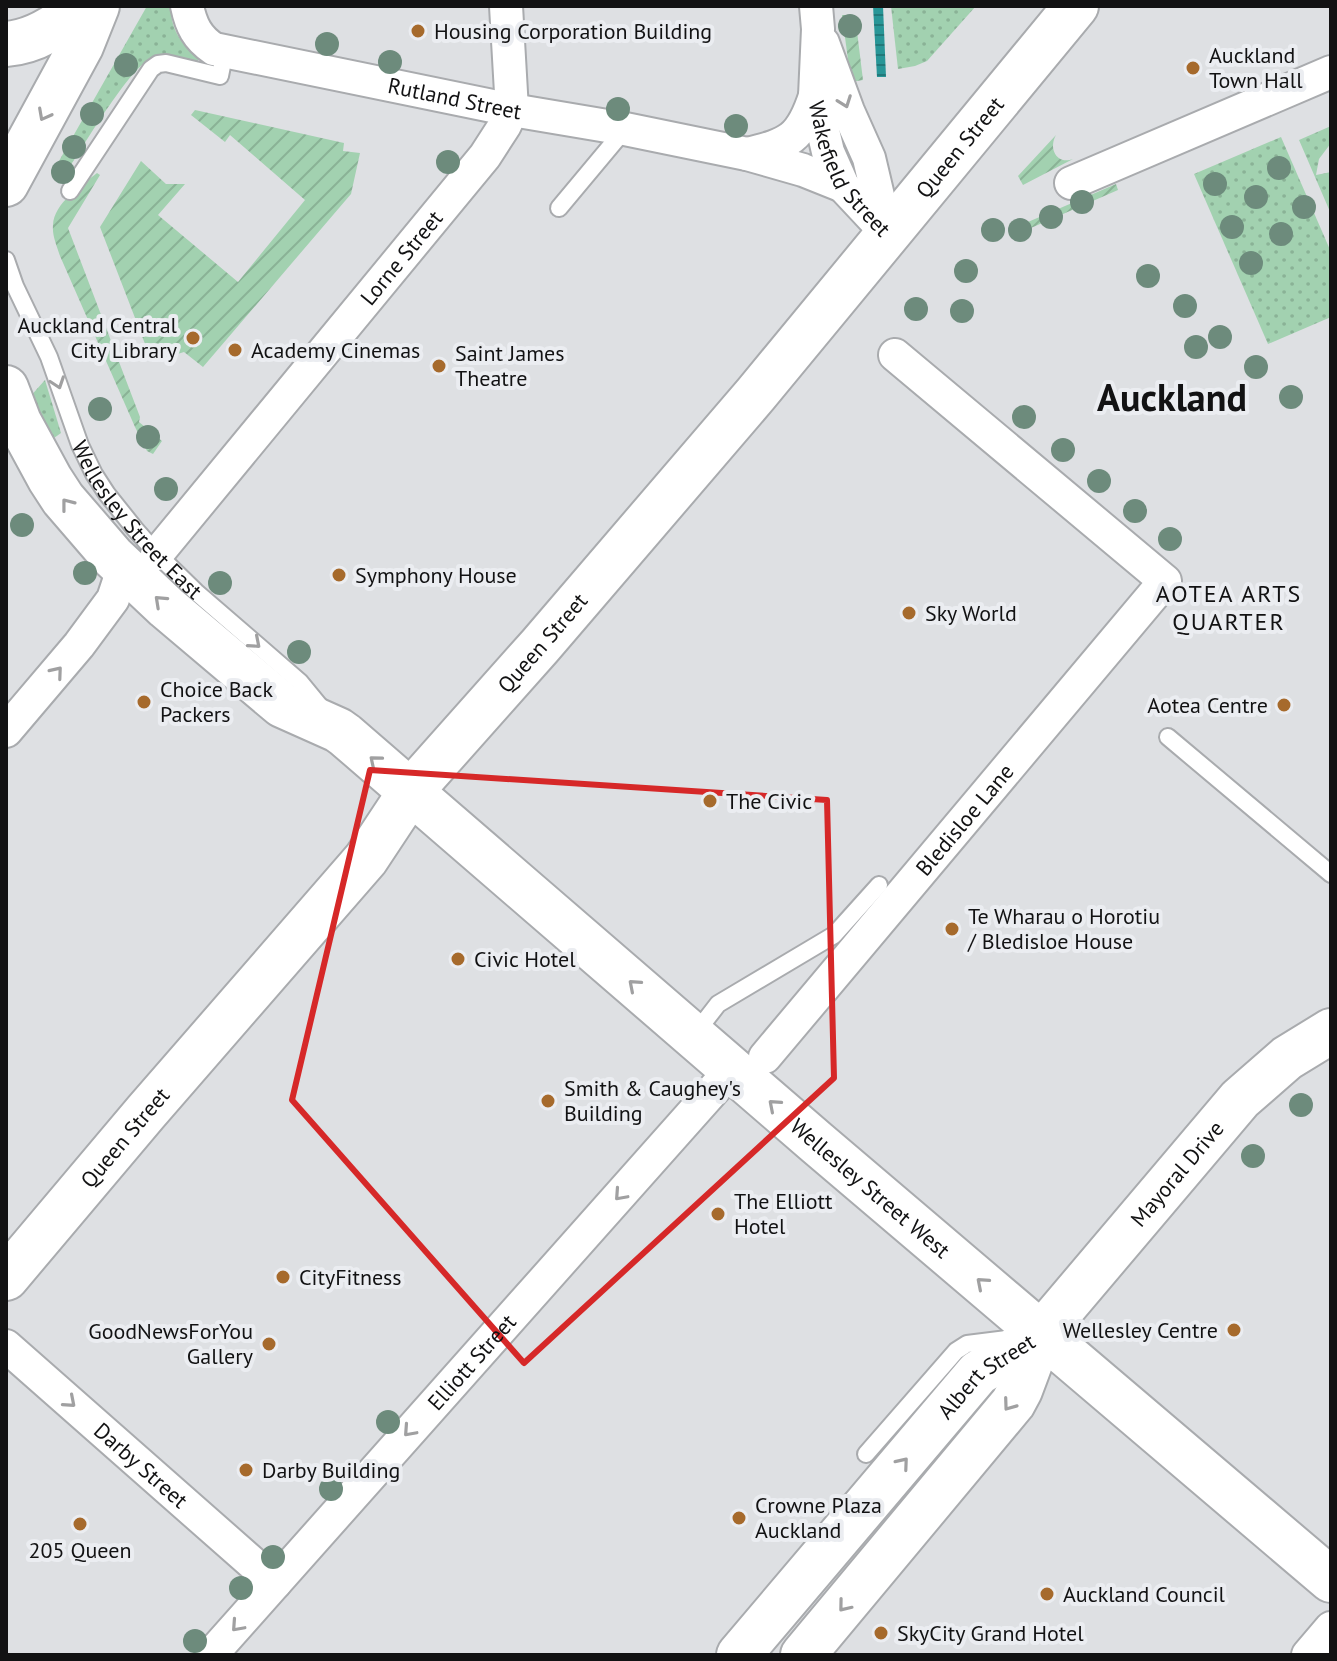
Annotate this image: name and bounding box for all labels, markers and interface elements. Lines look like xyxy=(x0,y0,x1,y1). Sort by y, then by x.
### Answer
place label: Housing Corporation Building xyxy=(434,17,712,45)
marker: Housing Corporation Building xyxy=(409,22,427,40)
place label: Auckland Town Hall xyxy=(1209,41,1303,94)
marker: Auckland Town Hall xyxy=(1184,59,1202,77)
street label: Rutland Street xyxy=(385,71,524,125)
street label: Queen Street xyxy=(910,90,1010,204)
one-way arrow xyxy=(835,94,852,108)
street label: Wakefield Street xyxy=(803,98,897,243)
one-way arrow xyxy=(39,106,54,121)
street label: Lorne Street xyxy=(354,204,449,311)
place label: Auckland Central City Library xyxy=(17,311,178,364)
marker: Auckland Central City Library xyxy=(184,329,202,347)
place label: Academy Cinemas xyxy=(251,336,420,364)
place label: Saint James Theatre xyxy=(455,339,564,392)
marker: Academy Cinemas xyxy=(226,341,244,359)
marker: Saint James Theatre xyxy=(430,357,448,375)
district label: Auckland xyxy=(1097,372,1247,421)
one-way arrow xyxy=(48,376,65,390)
street label: Wellesley Street East xyxy=(66,436,208,605)
one-way arrow xyxy=(63,498,77,513)
place label: Symphony House xyxy=(355,561,517,589)
marker: Symphony House xyxy=(330,566,348,584)
district label: AOTEA ARTS QUARTER xyxy=(1156,578,1302,637)
street label: Queen Street xyxy=(491,587,594,698)
one-way arrow xyxy=(155,595,169,610)
place label: Sky World xyxy=(925,599,1017,627)
marker: Sky World xyxy=(900,604,918,622)
one-way arrow xyxy=(246,633,261,648)
one-way arrow xyxy=(47,666,61,681)
place label: Choice Back Packers xyxy=(160,675,273,728)
place label: Aotea Centre xyxy=(1147,691,1268,719)
marker: Choice Back Packers xyxy=(135,693,153,711)
marker: Aotea Centre xyxy=(1275,696,1293,714)
one-way arrow xyxy=(369,756,384,771)
street label: Bledisloe Lane xyxy=(909,758,1020,881)
place label: The Civic xyxy=(726,787,812,815)
marker: The Civic xyxy=(701,792,719,810)
place label: Te Wharau o Horotiu / Bledisloe House xyxy=(967,902,1160,955)
marker: Te Wharau o Horotiu / Bledisloe House xyxy=(943,920,961,938)
place label: Civic Hotel xyxy=(474,945,576,973)
marker: Civic Hotel xyxy=(449,950,467,968)
one-way arrow xyxy=(629,980,644,995)
place label: Smith & Caughey's Building xyxy=(564,1074,741,1127)
street label: Queen Street xyxy=(74,1081,176,1193)
marker: Smith & Caughey's Building xyxy=(539,1092,557,1110)
one-way arrow xyxy=(769,1101,784,1115)
street label: Wellesley Street West xyxy=(785,1112,956,1264)
street label: Mayoral Drive xyxy=(1124,1115,1230,1232)
one-way arrow xyxy=(615,1186,630,1201)
place label: The Elliott Hotel xyxy=(734,1187,833,1240)
marker: The Elliott Hotel xyxy=(709,1205,727,1223)
place label: CityFitness xyxy=(299,1263,402,1291)
marker: CityFitness xyxy=(274,1268,292,1286)
one-way arrow xyxy=(976,1278,991,1293)
street label: Elliott Street xyxy=(421,1308,522,1416)
place label: Wellesley Centre xyxy=(1063,1316,1218,1344)
place label: GoodNewsForYou Gallery xyxy=(88,1317,254,1370)
marker: Wellesley Centre xyxy=(1225,1321,1243,1339)
street label: Albert Street xyxy=(931,1327,1041,1425)
marker: GoodNewsForYou Gallery xyxy=(260,1335,278,1353)
one-way arrow xyxy=(60,1392,75,1407)
one-way arrow xyxy=(1005,1396,1019,1411)
street label: Darby Street xyxy=(88,1416,194,1514)
one-way arrow xyxy=(405,1421,419,1436)
place label: Darby Building xyxy=(262,1456,400,1484)
one-way arrow xyxy=(893,1457,908,1472)
marker: Darby Building xyxy=(237,1461,255,1479)
place label: Crowne Plaza Auckland xyxy=(755,1491,882,1544)
marker: Crowne Plaza Auckland xyxy=(730,1509,748,1527)
marker: 205 Queen xyxy=(71,1515,89,1533)
place label: 205 Queen xyxy=(29,1536,131,1564)
place label: Auckland Council xyxy=(1063,1580,1226,1608)
marker: Auckland Council xyxy=(1038,1585,1056,1603)
one-way arrow xyxy=(839,1597,854,1611)
one-way arrow xyxy=(232,1616,247,1631)
place label: SkyCity Grand Hotel xyxy=(897,1619,1084,1647)
marker: SkyCity Grand Hotel xyxy=(872,1624,890,1642)

